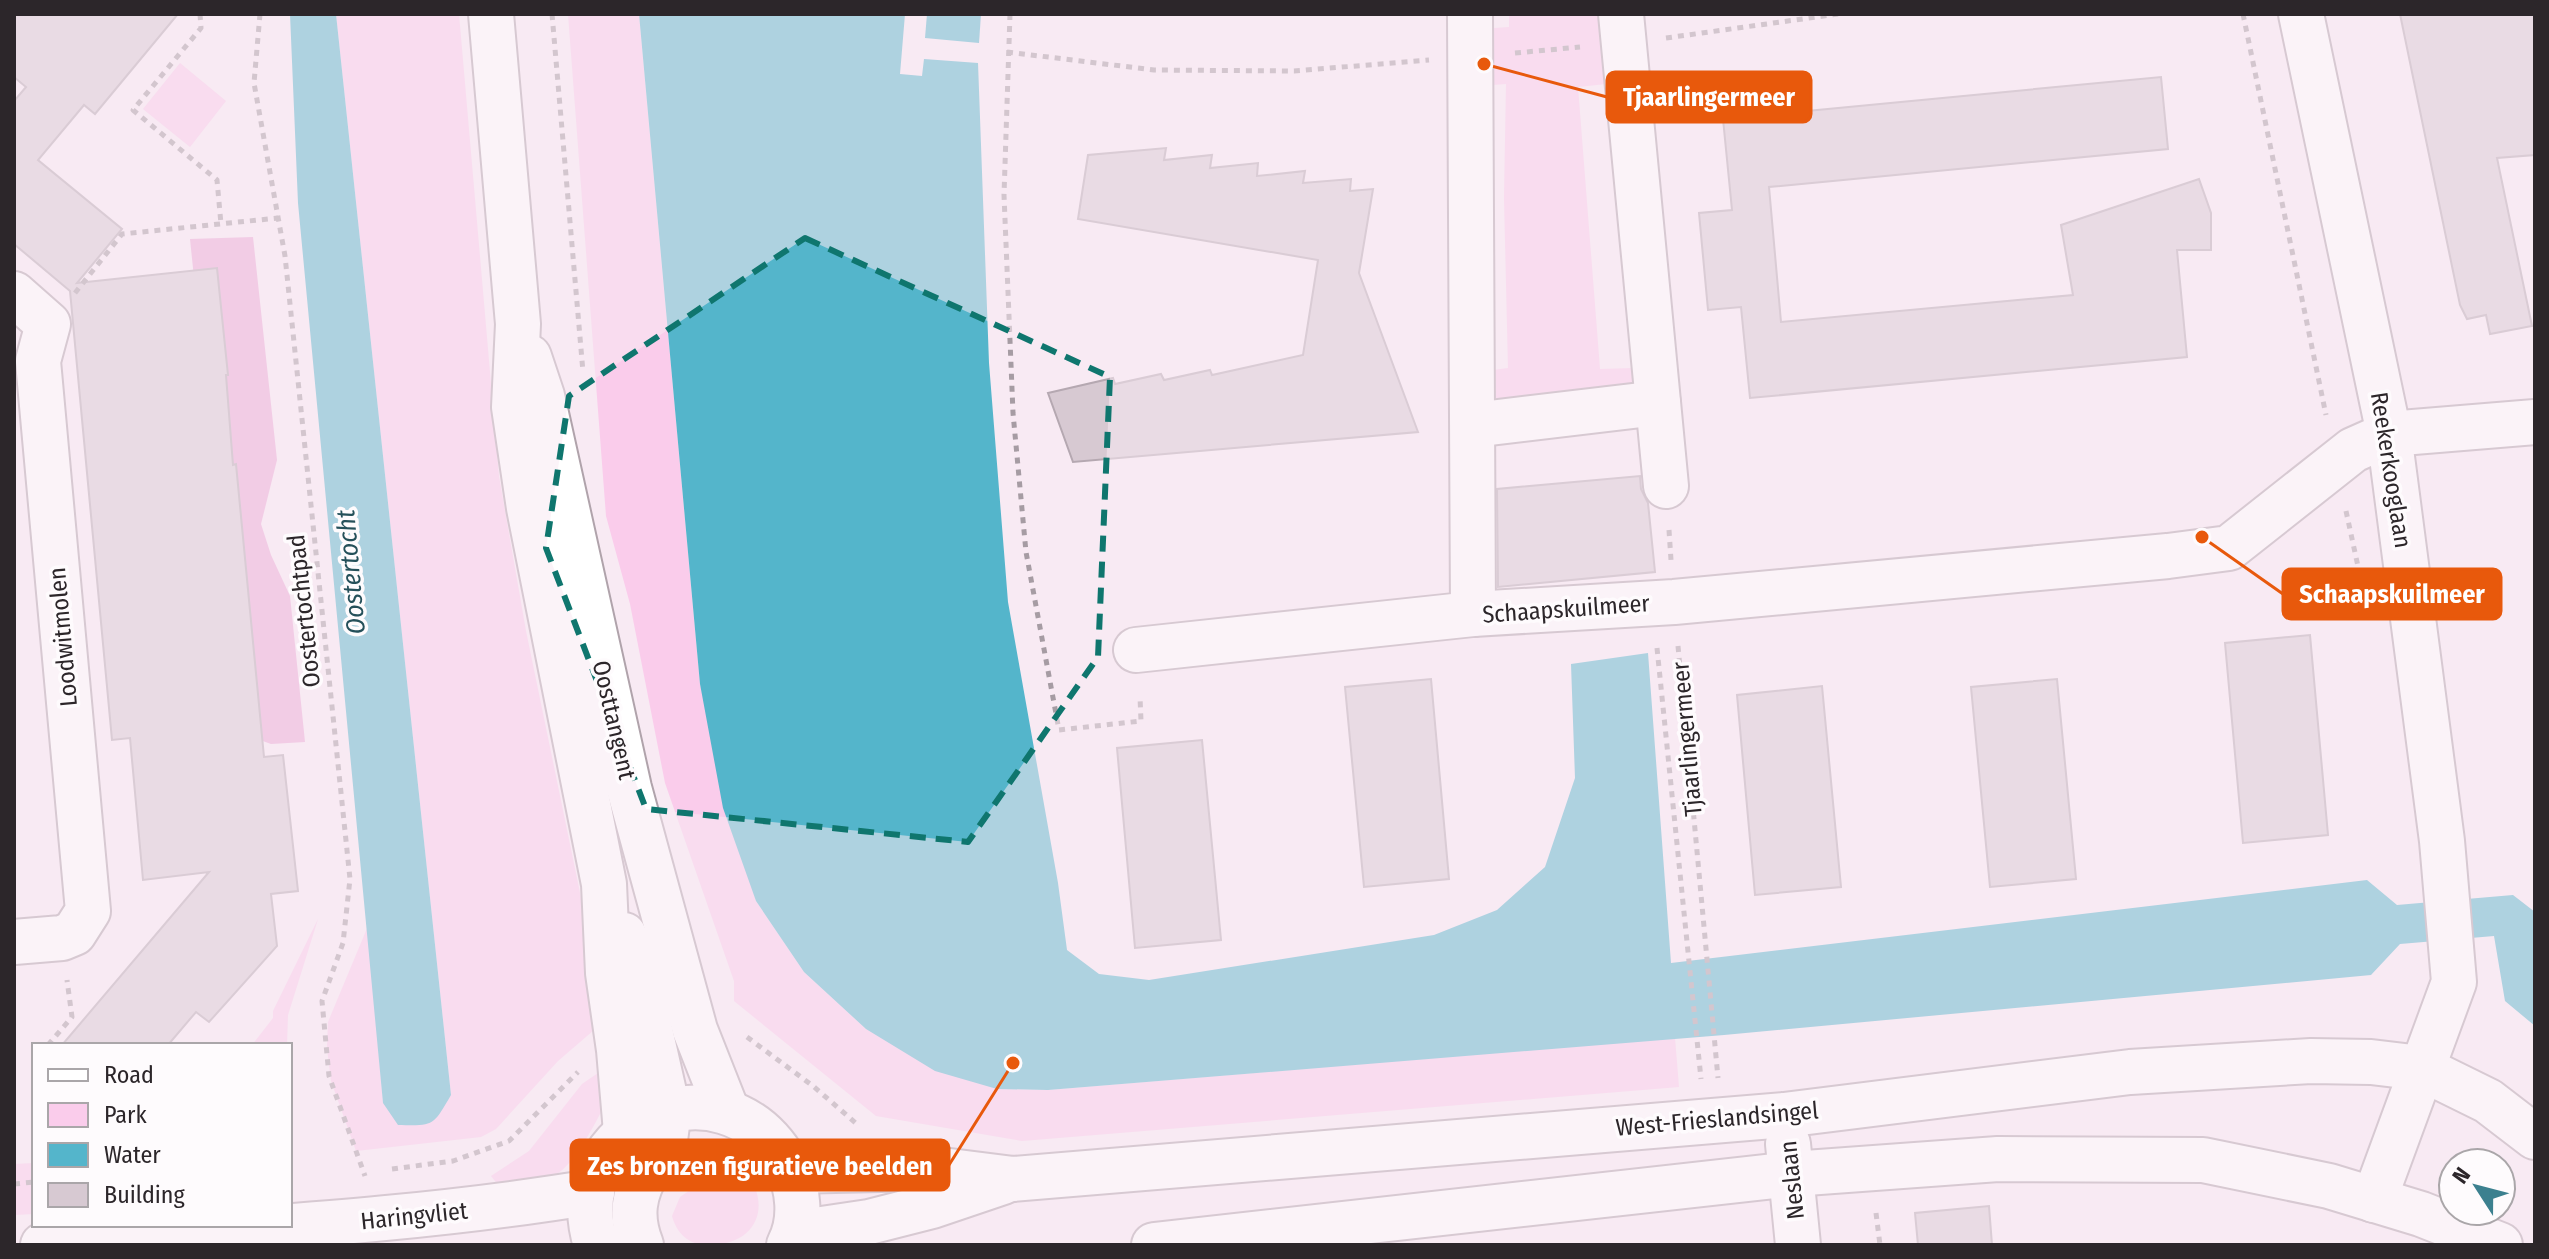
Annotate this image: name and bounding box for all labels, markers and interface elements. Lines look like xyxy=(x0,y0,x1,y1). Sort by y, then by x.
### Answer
callout: Tjaarlingermeer xyxy=(1607,72,1811,122)
text: Tjaarlingermeer xyxy=(1623,82,1796,113)
street label: Reekerkooglaan xyxy=(2365,390,2417,550)
water label: Oostertocht xyxy=(330,508,372,636)
street label: Oostertochtpad xyxy=(282,533,326,689)
street label: Loodwitmolen xyxy=(43,566,83,708)
callout: Schaapskuilmeer xyxy=(2283,569,2501,619)
text: Schaapskuilmeer xyxy=(2299,579,2485,610)
street label: Schaapskuilmeer xyxy=(1481,589,1651,629)
street label: Oosttangent xyxy=(587,658,641,782)
street label: Tjaarlingermeer xyxy=(1666,660,1708,817)
legend xyxy=(32,1043,292,1227)
text: Road xyxy=(104,1061,154,1089)
street label: West-Frieslandsingel xyxy=(1615,1096,1819,1142)
text: Park xyxy=(104,1101,147,1129)
street label: Neslaan xyxy=(1774,1139,1810,1221)
callout: Zes bronzen figuratieve beelden xyxy=(571,1140,949,1190)
text: Water xyxy=(104,1141,161,1169)
north arrow xyxy=(2437,1147,2517,1227)
text: Zes bronzen figuratieve beelden xyxy=(587,1151,933,1182)
text: N xyxy=(2446,1162,2476,1189)
text: Building xyxy=(104,1181,186,1209)
street label: Haringvliet xyxy=(359,1196,469,1236)

